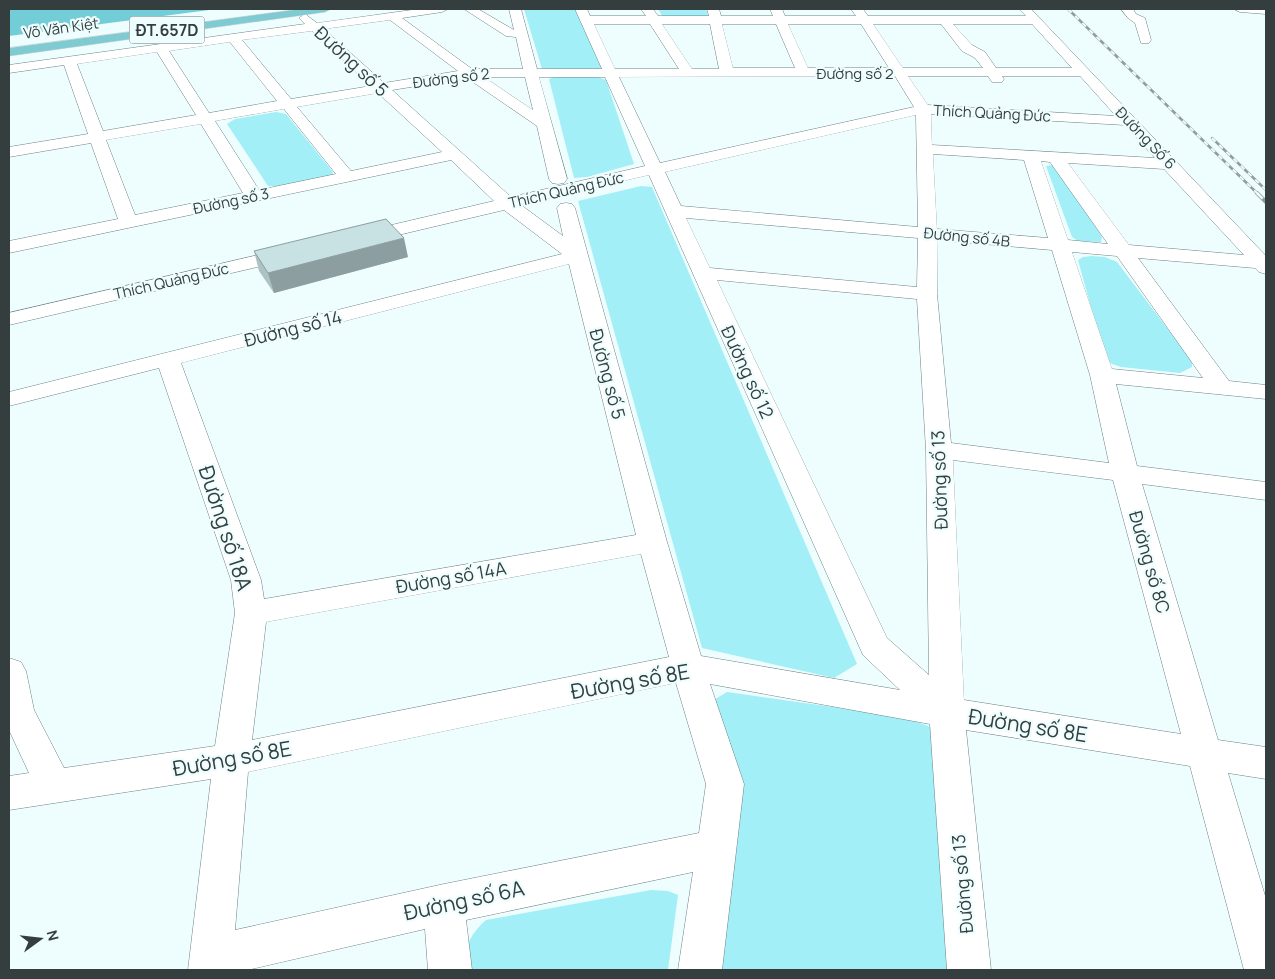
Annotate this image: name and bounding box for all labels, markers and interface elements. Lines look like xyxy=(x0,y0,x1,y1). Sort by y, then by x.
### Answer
street label: Võ Văn Kiệt xyxy=(22,12,100,44)
road number: ĐT.657D xyxy=(130,16,204,44)
street label: Đường số 5 xyxy=(310,21,394,101)
street label: Đường số 2 xyxy=(411,63,491,93)
street label: Đường số 2 xyxy=(816,63,894,84)
street label: Thích Quảng Đức xyxy=(933,99,1051,127)
street label: Đường Số 6 xyxy=(1111,102,1181,174)
street label: Thích Quảng Đức xyxy=(506,167,626,213)
street label: Đường số 3 xyxy=(191,183,271,219)
street label: Đường số 4B xyxy=(923,222,1011,252)
street label: Thích Quảng Đức xyxy=(111,258,231,304)
street label: Đường số 14 xyxy=(242,304,344,352)
street label: Đường số 12 xyxy=(716,322,780,422)
street label: Đường số 5 xyxy=(584,326,632,422)
street label: Đường số 13 xyxy=(925,430,953,530)
street label: Đường số 18A xyxy=(193,462,259,594)
street label: Đường số 8C xyxy=(1124,508,1176,616)
street label: Đường số 14A xyxy=(394,555,509,598)
street label: Đường số 8E xyxy=(568,657,692,705)
street label: Đường số 8E xyxy=(966,702,1090,748)
street label: Đường số 8E xyxy=(170,734,294,782)
street label: Đường số 13 xyxy=(946,834,978,934)
street label: Đường số 6A xyxy=(401,874,527,926)
north arrow xyxy=(15,914,65,964)
text: N xyxy=(43,928,64,943)

